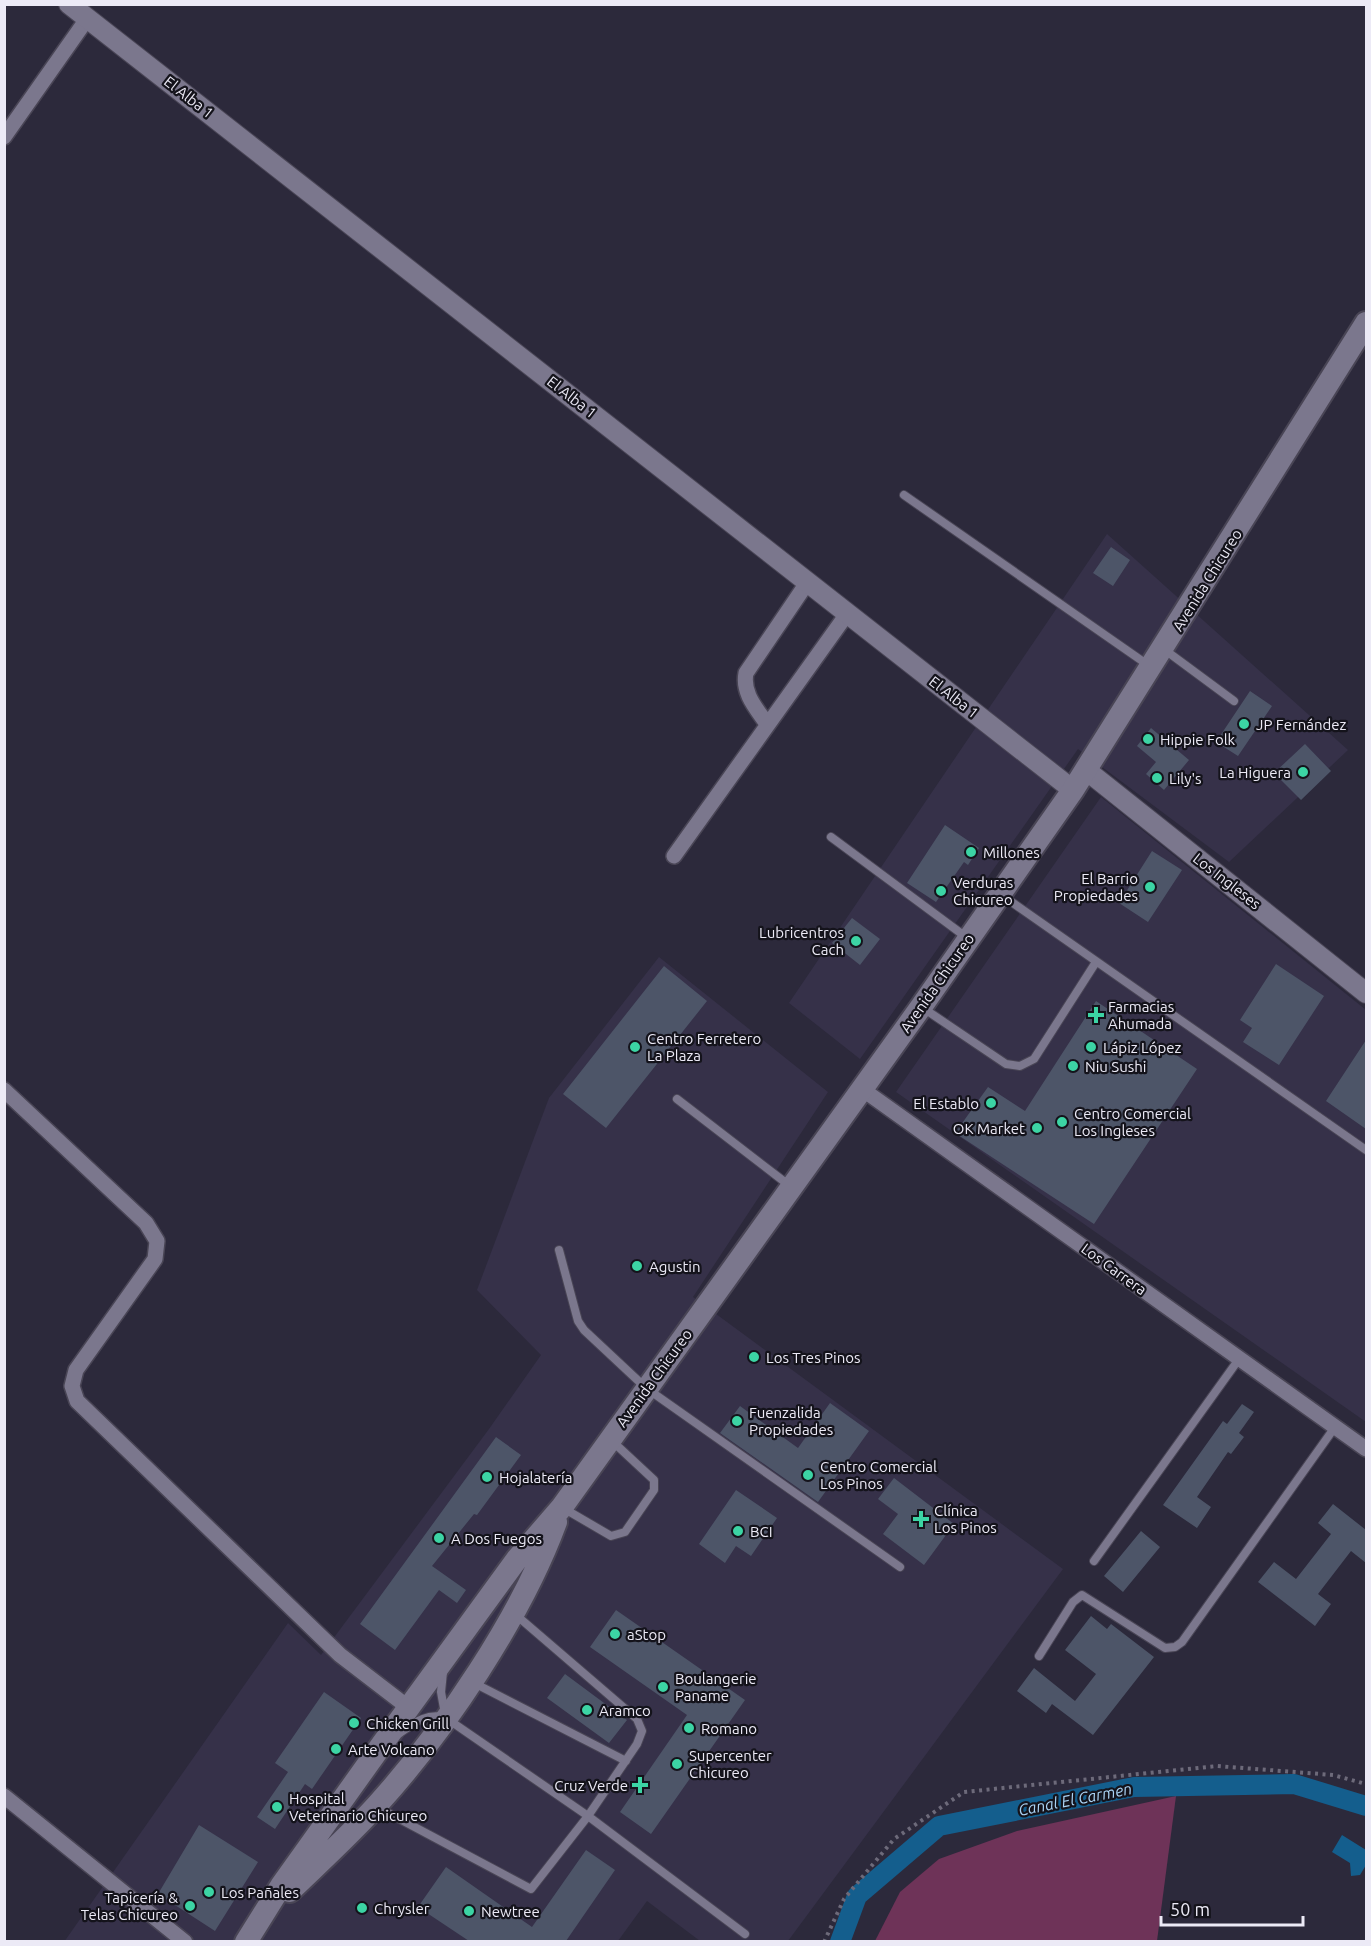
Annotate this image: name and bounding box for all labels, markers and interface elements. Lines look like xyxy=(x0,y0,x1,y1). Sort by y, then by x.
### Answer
street label: El Alba 1 xyxy=(161,72,217,122)
street label: El Alba 1 xyxy=(544,372,600,422)
street label: Avenida Chicureo xyxy=(1169,526,1245,634)
street label: El Alba 1 xyxy=(926,672,982,722)
place label: JP Fernández xyxy=(1256,716,1347,733)
marker: JP Fernández xyxy=(1237,717,1251,731)
place label: Hippie Folk xyxy=(1160,731,1236,748)
marker: Hippie Folk xyxy=(1141,732,1155,746)
place label: La Higuera xyxy=(1219,764,1291,781)
marker: La Higuera xyxy=(1296,765,1310,779)
place label: Lily's xyxy=(1169,770,1202,787)
marker: Lily's xyxy=(1150,771,1164,785)
place label: Millones xyxy=(983,844,1040,861)
marker: Millones xyxy=(964,845,978,859)
street label: Los Ingleses xyxy=(1190,849,1264,913)
place label: El Barrio Propiedades xyxy=(1054,870,1138,904)
place label: Verduras Chicureo xyxy=(953,874,1013,908)
marker: El Barrio Propiedades xyxy=(1143,880,1157,894)
marker: Verduras Chicureo xyxy=(934,884,948,898)
place label: Lubricentros Cach xyxy=(759,924,844,958)
street label: Avenida Chicureo xyxy=(897,930,977,1036)
marker: Lubricentros Cach xyxy=(849,934,863,948)
place label: Farmacias Ahumada xyxy=(1108,998,1174,1032)
marker: Farmacias Ahumada xyxy=(1089,1008,1103,1022)
place label: Centro Ferretero La Plaza xyxy=(647,1030,761,1064)
place label: Lápiz López xyxy=(1103,1039,1182,1056)
marker: Centro Ferretero La Plaza xyxy=(628,1040,642,1054)
marker: Lápiz López xyxy=(1084,1040,1098,1054)
place label: Niu Sushi xyxy=(1085,1058,1147,1075)
marker: Niu Sushi xyxy=(1066,1059,1080,1073)
place label: El Establo xyxy=(913,1095,979,1112)
marker: El Establo xyxy=(984,1096,998,1110)
place label: Centro Comercial Los Ingleses xyxy=(1074,1105,1191,1139)
marker: Centro Comercial Los Ingleses xyxy=(1055,1115,1069,1129)
place label: OK Market xyxy=(953,1120,1025,1137)
marker: OK Market xyxy=(1030,1121,1044,1135)
street label: Los Carrera xyxy=(1078,1240,1150,1298)
place label: Agustin xyxy=(649,1258,701,1275)
marker: Agustin xyxy=(630,1259,644,1273)
street label: Avenida Chicureo xyxy=(613,1326,695,1430)
place label: Los Tres Pinos xyxy=(766,1349,861,1366)
marker: Los Tres Pinos xyxy=(747,1350,761,1364)
place label: Fuenzalida Propiedades xyxy=(749,1404,833,1438)
marker: Fuenzalida Propiedades xyxy=(730,1414,744,1428)
place label: Centro Comercial Los Pinos xyxy=(820,1458,937,1492)
marker: Centro Comercial Los Pinos xyxy=(801,1468,815,1482)
place label: Hojalatería xyxy=(499,1469,572,1486)
marker: Hojalatería xyxy=(480,1470,494,1484)
place label: Clínica Los Pinos xyxy=(934,1502,997,1536)
marker: Clínica Los Pinos xyxy=(912,1510,930,1528)
place label: BCI xyxy=(750,1523,773,1540)
marker: BCI xyxy=(731,1524,745,1538)
place label: A Dos Fuegos xyxy=(451,1530,542,1547)
marker: A Dos Fuegos xyxy=(432,1531,446,1545)
place label: aStop xyxy=(627,1626,666,1643)
marker: aStop xyxy=(608,1627,622,1641)
place label: Boulangerie Paname xyxy=(675,1670,757,1704)
marker: Boulangerie Paname xyxy=(656,1680,670,1694)
place label: Aramco xyxy=(599,1702,651,1719)
marker: Aramco xyxy=(580,1703,594,1717)
place label: Chicken Grill xyxy=(366,1715,449,1732)
marker: Chicken Grill xyxy=(347,1716,361,1730)
place label: Romano xyxy=(701,1720,757,1737)
marker: Romano xyxy=(682,1721,696,1735)
place label: Arte Volcano xyxy=(348,1741,435,1758)
marker: Arte Volcano xyxy=(329,1742,343,1756)
place label: Supercenter Chicureo xyxy=(689,1747,772,1781)
marker: Supercenter Chicureo xyxy=(670,1757,684,1771)
place label: Cruz Verde xyxy=(554,1777,628,1794)
marker: Cruz Verde xyxy=(633,1778,647,1792)
water label: Canal El Carmen xyxy=(1017,1779,1133,1819)
place label: Hospital Veterinario Chicureo xyxy=(289,1790,427,1824)
marker: Hospital Veterinario Chicureo xyxy=(270,1800,284,1814)
place label: Los Pañales xyxy=(221,1884,299,1901)
marker: Los Pañales xyxy=(202,1885,216,1899)
place label: Tapicería & Telas Chicureo xyxy=(81,1889,178,1923)
scale bar xyxy=(1161,1889,1304,1927)
marker: Tapicería & Telas Chicureo xyxy=(183,1899,197,1913)
text: 50 m xyxy=(1170,1899,1210,1919)
place label: Chrysler xyxy=(374,1900,430,1917)
marker: Chrysler xyxy=(355,1901,369,1915)
place label: Newtree xyxy=(481,1903,540,1920)
marker: Newtree xyxy=(462,1904,476,1918)

